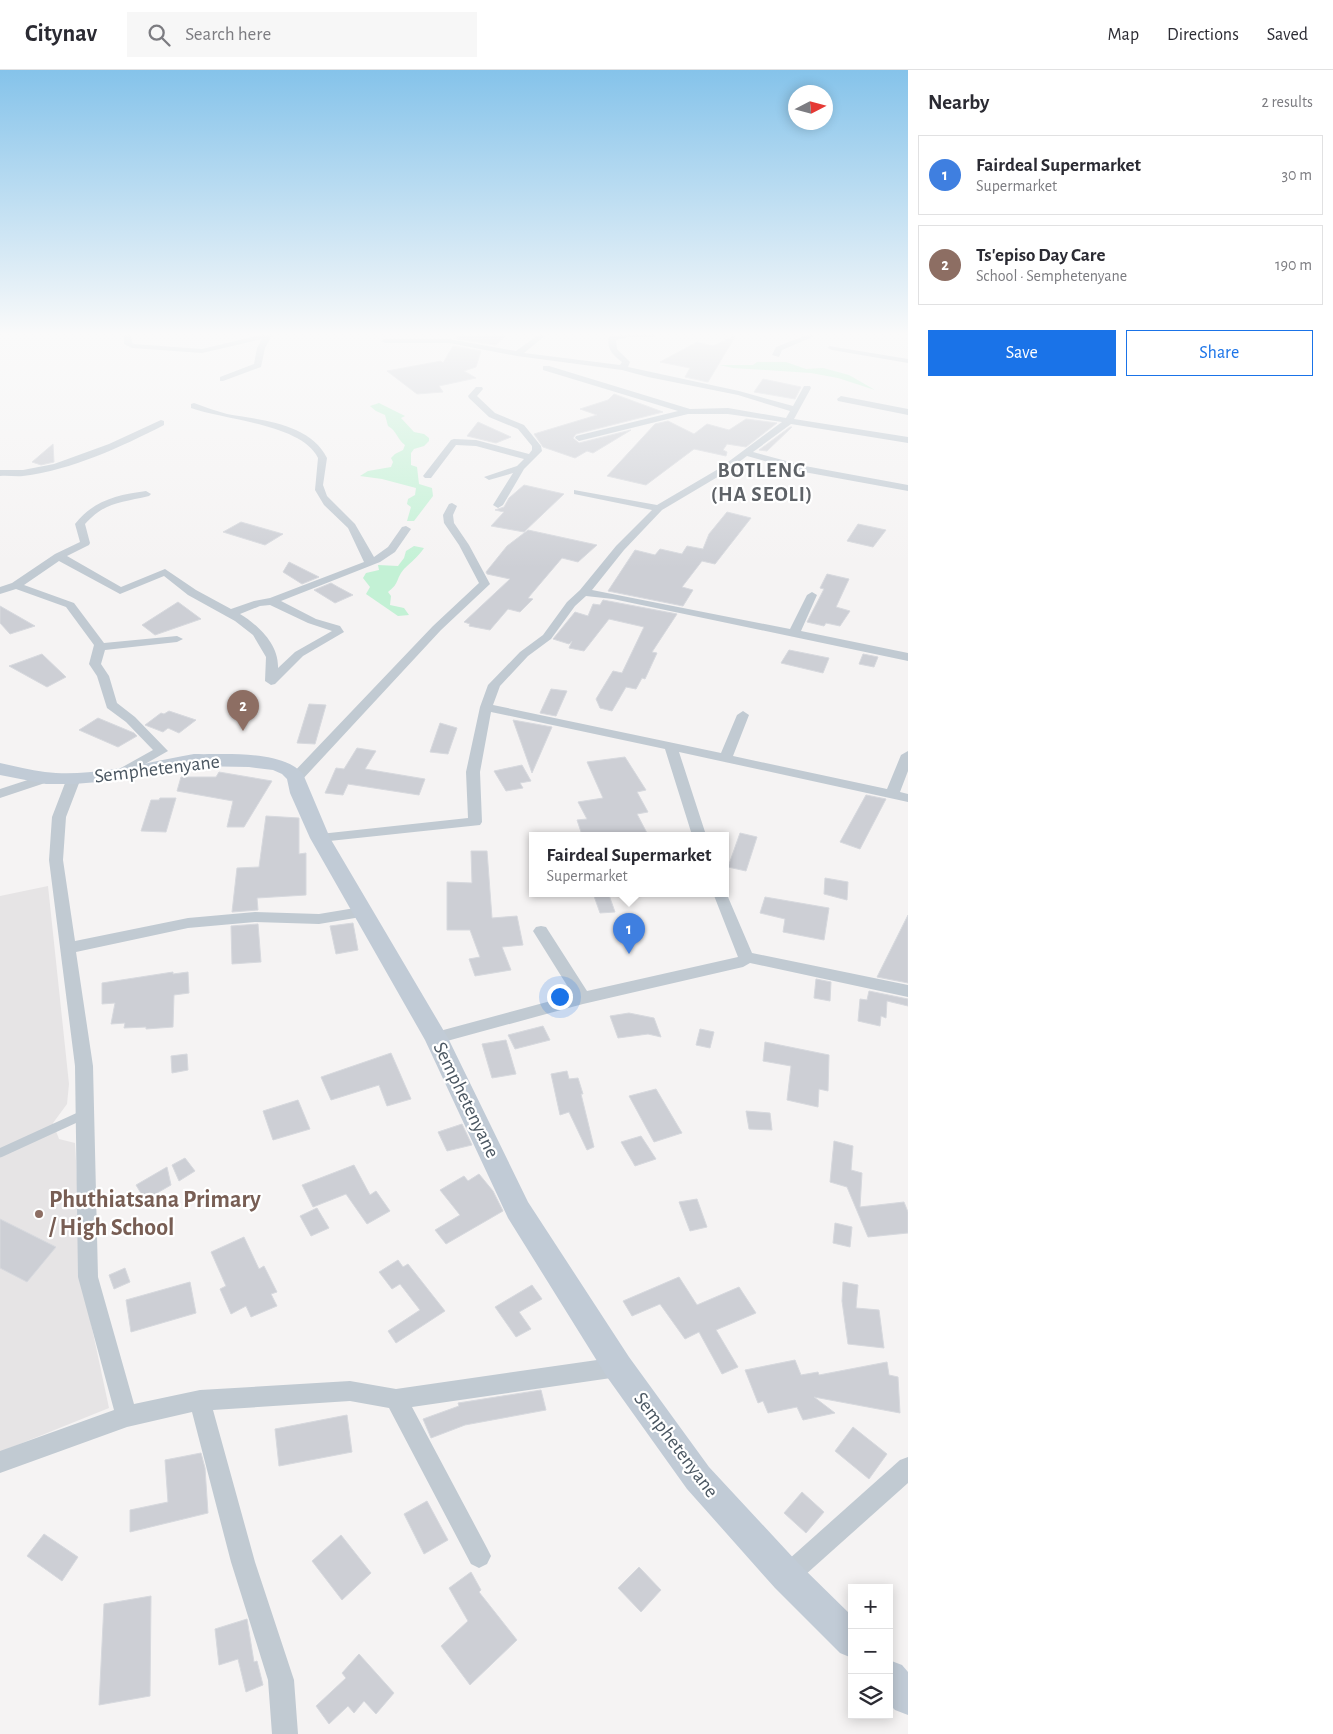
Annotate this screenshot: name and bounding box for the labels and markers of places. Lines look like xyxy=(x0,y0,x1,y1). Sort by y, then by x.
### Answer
pin: 2 xyxy=(227,690,259,731)
pin: 1 xyxy=(613,913,645,954)
place label: Phuthiatsana Primary / High School xyxy=(48,1188,261,1240)
marker: Phuthiatsana Primary / High School xyxy=(33,1208,45,1220)

